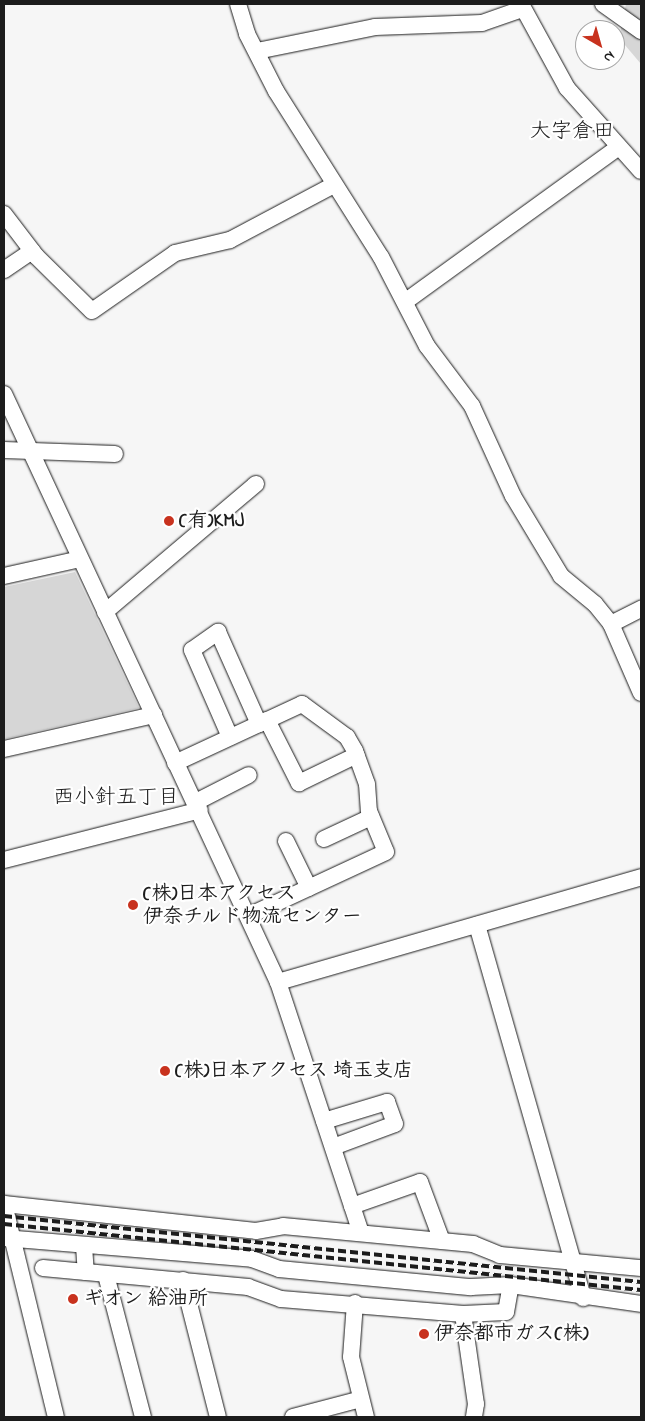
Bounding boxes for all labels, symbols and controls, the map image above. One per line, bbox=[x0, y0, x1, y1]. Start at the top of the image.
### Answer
north arrow bbox=[575, 20, 625, 70]
text: N bbox=[599, 45, 619, 68]
district label: 大字倉田 bbox=[530, 119, 614, 145]
place label: (有)KMJ bbox=[179, 509, 245, 533]
marker: (有)KMJ bbox=[163, 515, 175, 527]
district label: 西小針五丁目 bbox=[53, 785, 179, 811]
place label: (株)日本アクセス 伊奈チルド物流センター bbox=[143, 882, 363, 929]
marker: (株)日本アクセス 伊奈チルド物流センター bbox=[127, 899, 139, 911]
place label: (株)日本アクセス 埼玉支店 bbox=[175, 1059, 414, 1083]
marker: (株)日本アクセス 埼玉支店 bbox=[159, 1065, 171, 1077]
place label: ギオン 給油所 bbox=[83, 1287, 208, 1311]
marker: ギオン 給油所 bbox=[67, 1293, 79, 1305]
place label: 伊奈都市ガス(株) bbox=[434, 1322, 588, 1346]
marker: 伊奈都市ガス(株) bbox=[418, 1328, 430, 1340]

